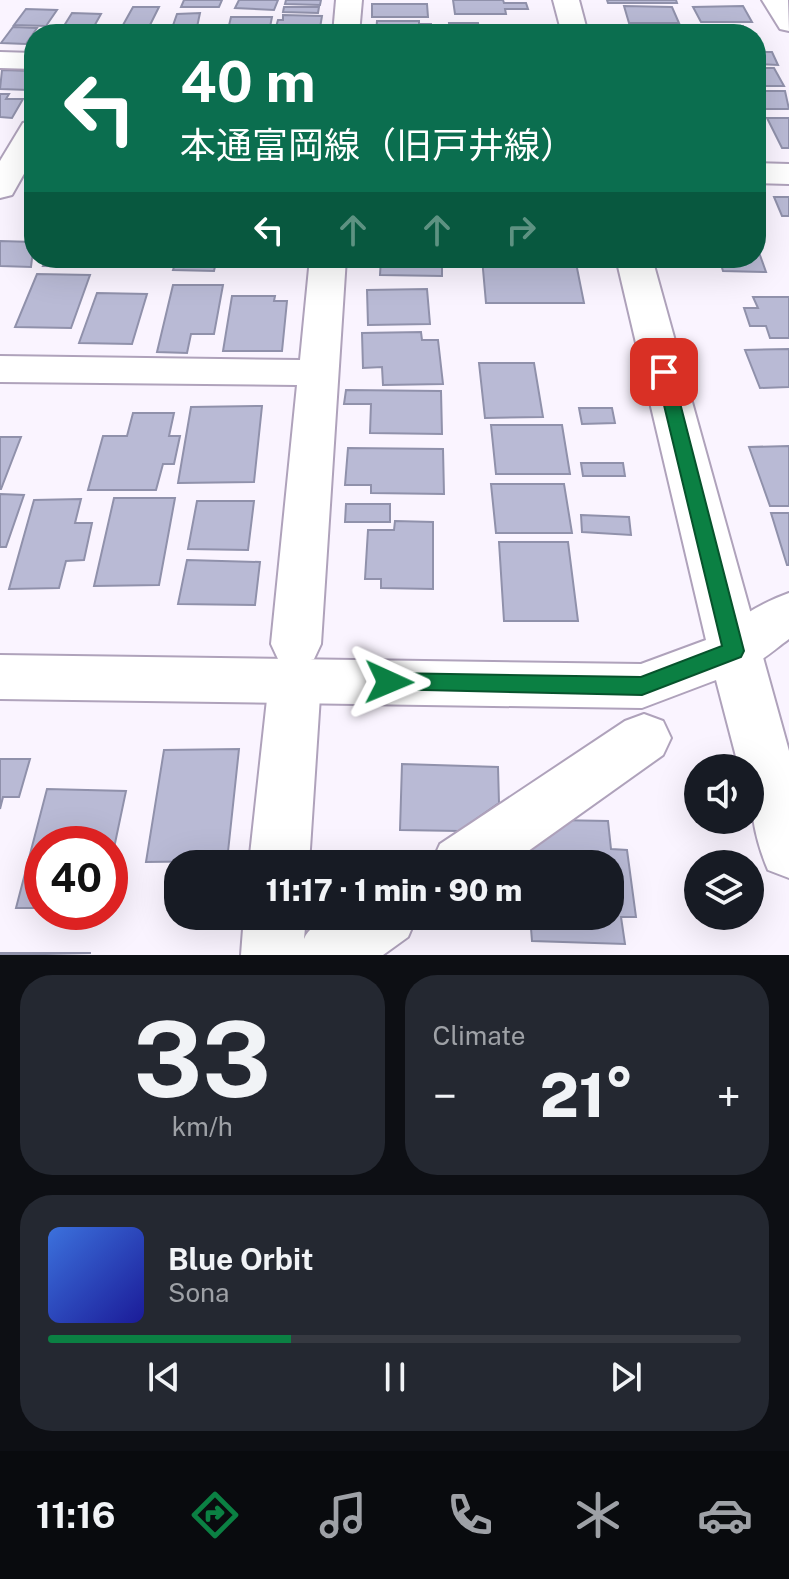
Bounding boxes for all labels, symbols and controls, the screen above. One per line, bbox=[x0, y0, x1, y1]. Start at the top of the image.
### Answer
text: 40 m bbox=[180, 49, 316, 115]
icon: left bbox=[48, 56, 152, 160]
text: 本通富岡線（旧戸井線） bbox=[180, 124, 576, 166]
icon: left bbox=[247, 208, 291, 252]
icon: ahead bbox=[331, 208, 375, 252]
icon: ahead bbox=[415, 208, 459, 252]
icon: right bbox=[499, 208, 543, 252]
pin bbox=[630, 338, 698, 406]
icon: arrive bbox=[642, 350, 686, 394]
position arrow bbox=[347, 640, 431, 724]
map controls bbox=[684, 754, 764, 930]
button: sound bbox=[684, 754, 764, 834]
speed limit sign: 40 bbox=[24, 826, 128, 930]
button: layers bbox=[684, 850, 764, 930]
text: 11:17 · 1 min · 90 m bbox=[266, 872, 522, 908]
text: 33 bbox=[133, 998, 271, 1120]
text: Climate bbox=[433, 1020, 526, 1051]
text: 21° bbox=[540, 1060, 634, 1131]
text: − bbox=[433, 1070, 457, 1122]
text: + bbox=[717, 1070, 741, 1122]
text: km/h bbox=[172, 1111, 233, 1142]
text: Blue Orbit bbox=[168, 1241, 314, 1277]
text: Sona bbox=[168, 1277, 229, 1308]
icon: previous bbox=[142, 1355, 186, 1399]
icon: pause bbox=[373, 1355, 417, 1399]
icon: next bbox=[604, 1355, 648, 1399]
icon: directions bbox=[187, 1487, 243, 1543]
icon: music bbox=[315, 1487, 371, 1543]
icon: phone bbox=[442, 1487, 498, 1543]
icon: climate bbox=[570, 1487, 626, 1543]
icon: car bbox=[697, 1487, 753, 1543]
text: 11:16 bbox=[36, 1494, 115, 1536]

